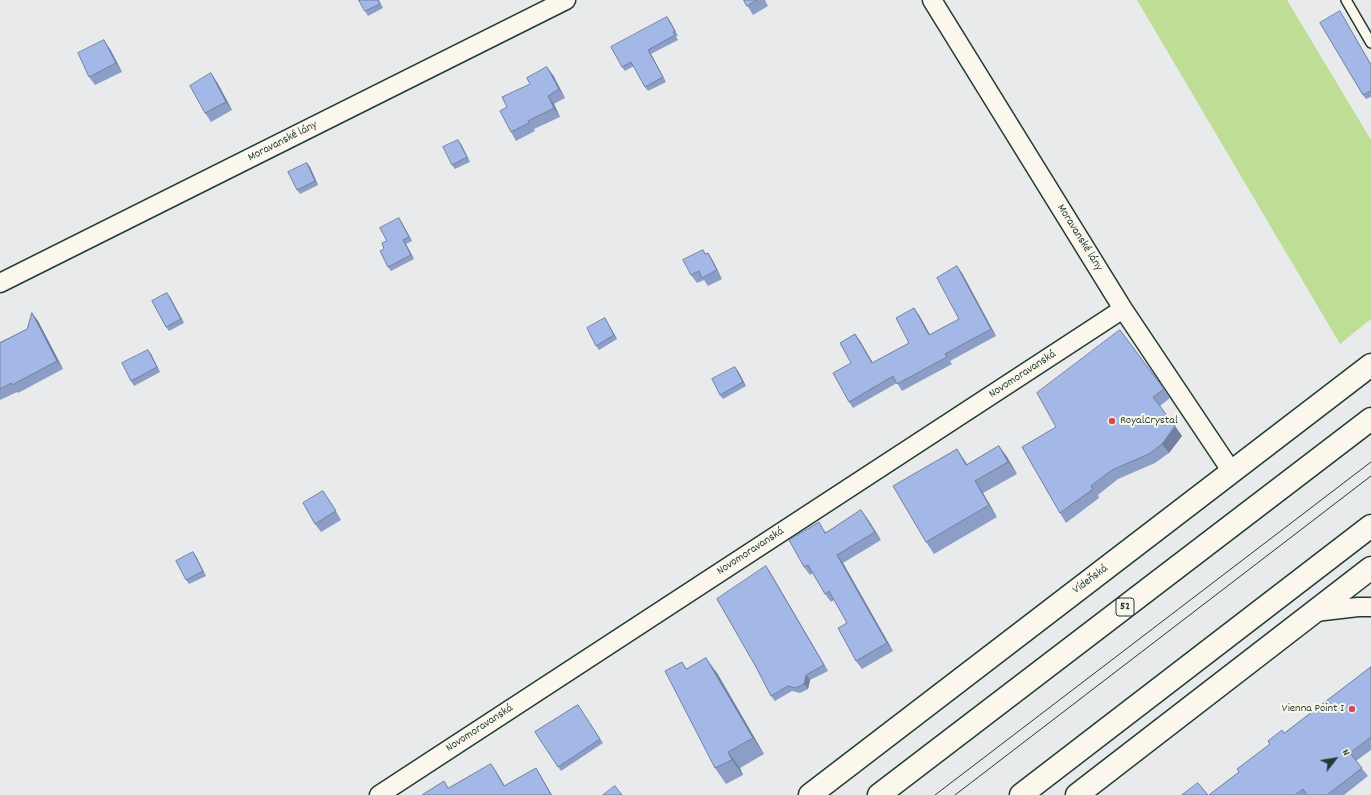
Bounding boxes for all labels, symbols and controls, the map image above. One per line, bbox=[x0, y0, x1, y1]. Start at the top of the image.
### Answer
street label: Moravanské lány bbox=[246, 118, 320, 166]
street label: Moravanské lány bbox=[1053, 202, 1105, 274]
street label: Novomoravanská bbox=[987, 348, 1059, 402]
place label: RoyalCrystal bbox=[1120, 414, 1178, 428]
marker: RoyalCrystal bbox=[1107, 416, 1117, 426]
street label: Novomoravanská bbox=[715, 525, 787, 579]
street label: Vídeňská bbox=[1071, 562, 1111, 598]
road number: 52 bbox=[1116, 598, 1134, 616]
street label: Novomoravanská bbox=[444, 702, 516, 756]
place label: Vienna Point I bbox=[1282, 702, 1344, 716]
marker: Vienna Point I bbox=[1347, 704, 1357, 714]
north arrow bbox=[1315, 739, 1355, 779]
text: N bbox=[1337, 746, 1354, 759]

